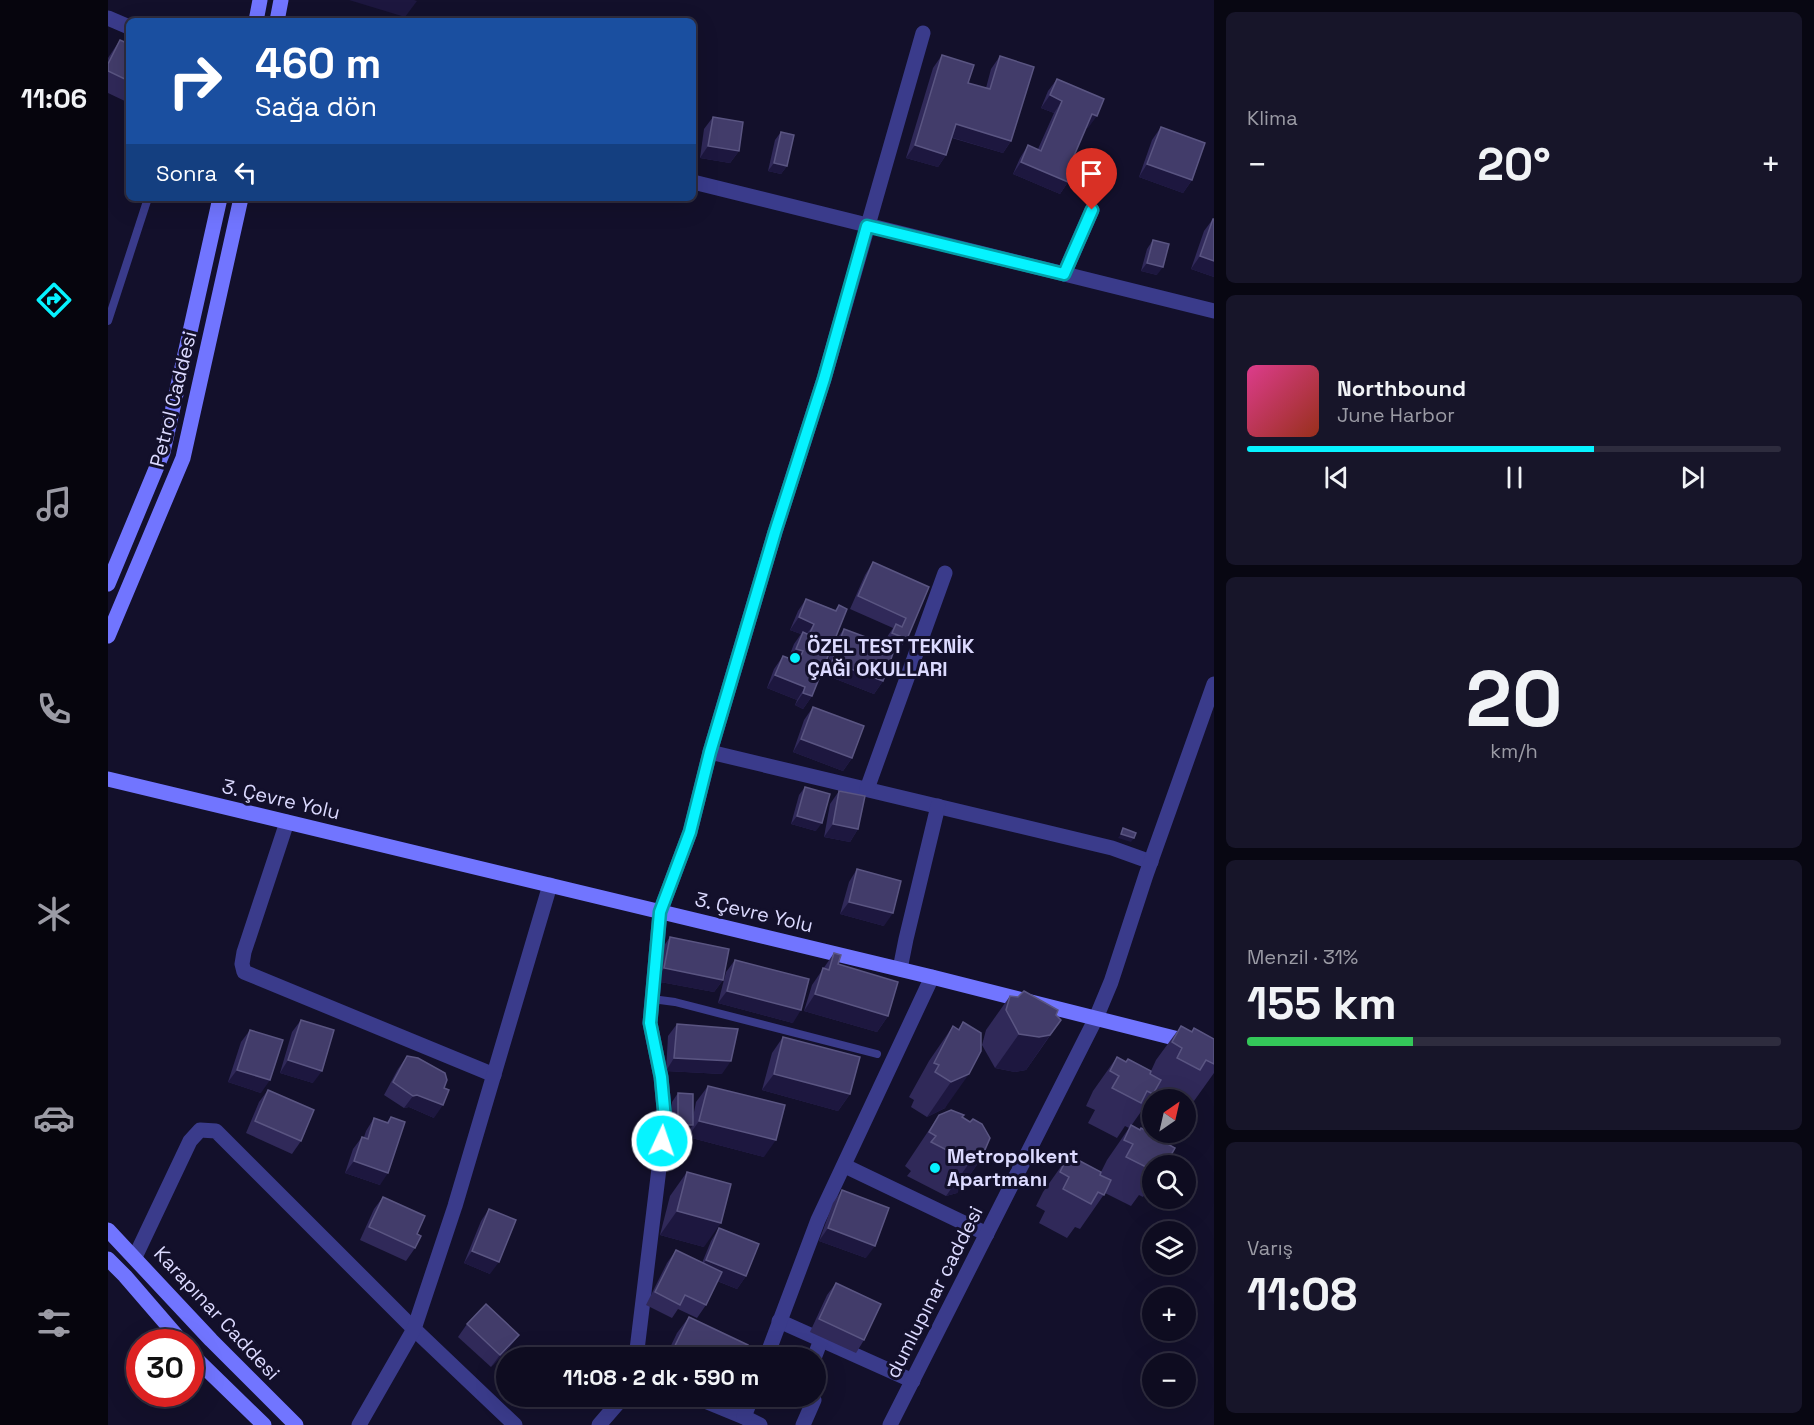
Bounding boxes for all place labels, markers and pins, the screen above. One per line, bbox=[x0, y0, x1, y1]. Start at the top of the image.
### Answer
pin bbox=[1066, 148, 1117, 210]
place label: ÖZEL TEST TEKNİK ÇAĞI OKULLARI bbox=[807, 633, 975, 682]
marker: ÖZEL TEST TEKNİK ÇAĞI OKULLARI bbox=[788, 651, 802, 665]
place label: Metropolkent Apartmanı bbox=[947, 1143, 1078, 1192]
marker: Metropolkent Apartmanı bbox=[928, 1161, 942, 1175]

